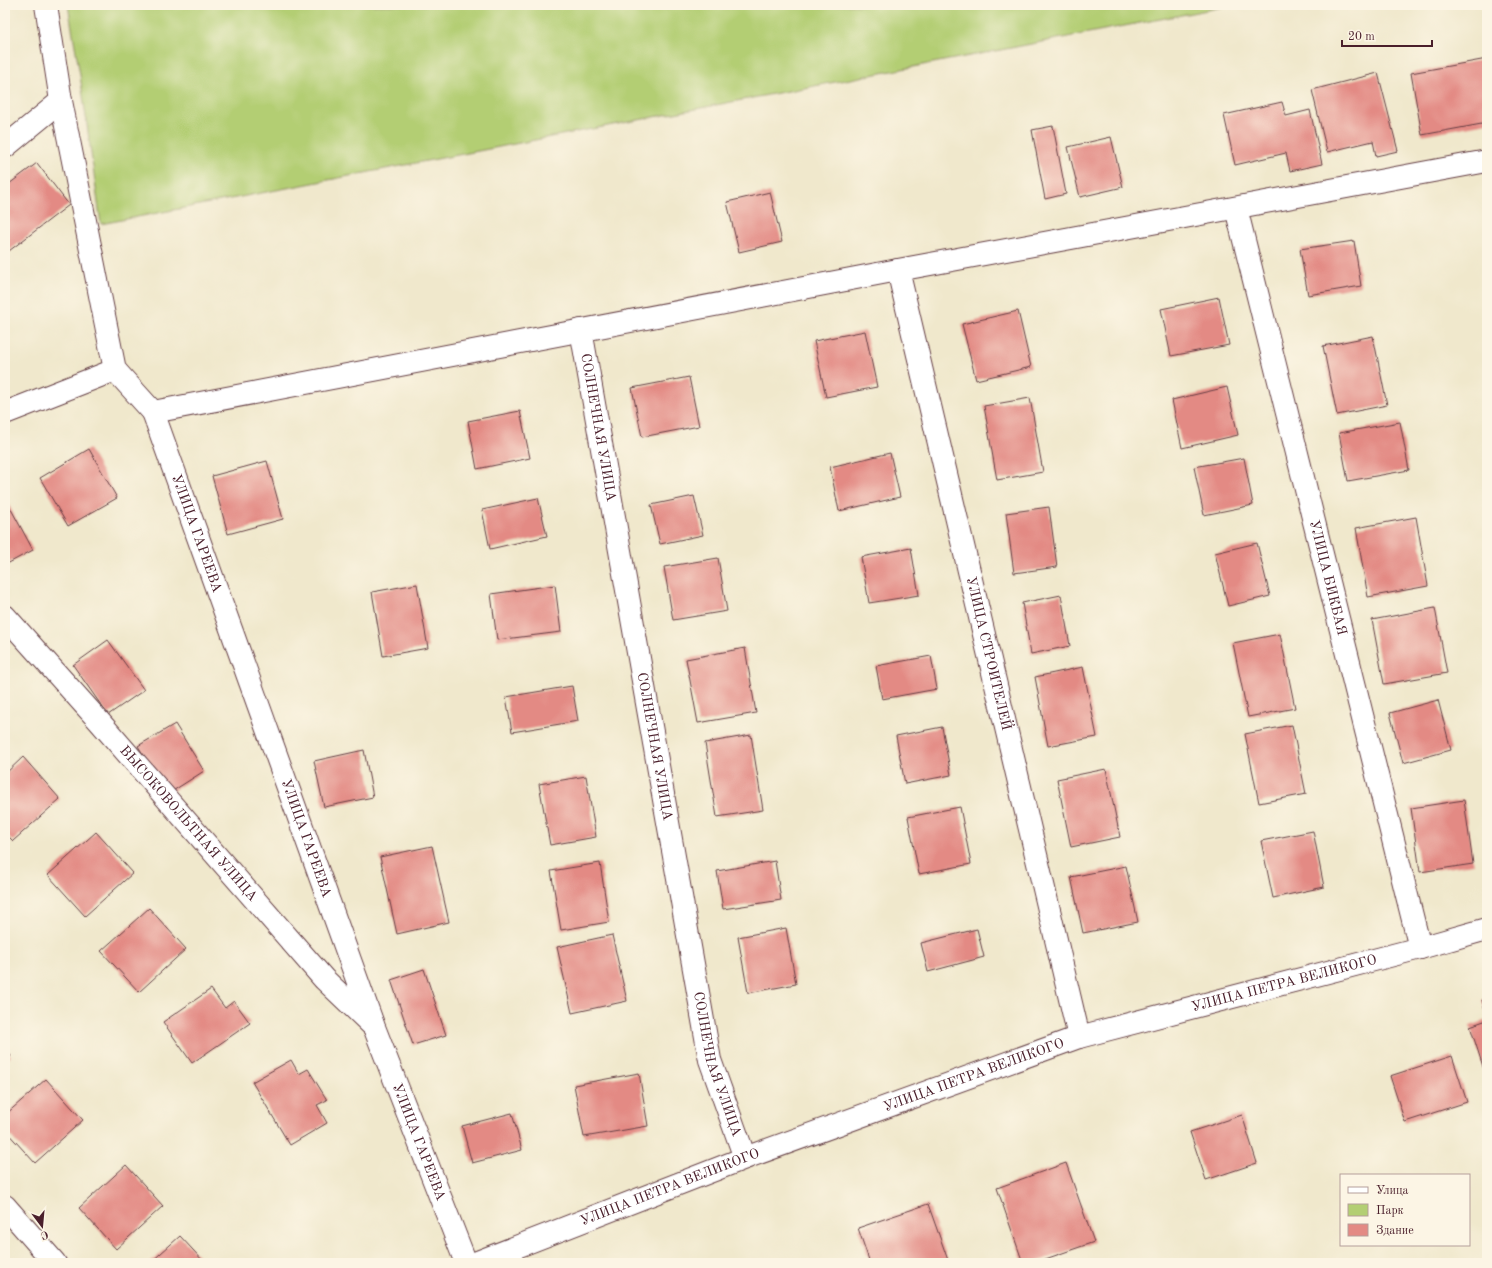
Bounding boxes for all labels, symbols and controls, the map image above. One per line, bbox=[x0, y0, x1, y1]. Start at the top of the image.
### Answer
scale bar bbox=[1342, 22, 1432, 48]
text: 20 m bbox=[1348, 31, 1375, 43]
street label: СОЛНЕЧНАЯ УЛИЦА bbox=[578, 352, 618, 503]
street label: УЛИЦА ГАРЕЕВА bbox=[169, 472, 224, 595]
street label: УЛИЦА БИКБАЯ bbox=[1307, 519, 1349, 637]
street label: УЛИЦА СТРОИТЕЛЕЙ bbox=[964, 575, 1017, 732]
street label: СОЛНЕЧНАЯ УЛИЦА bbox=[635, 671, 675, 822]
street label: ВЫСОКОВОЛЬТНАЯ УЛИЦА bbox=[117, 743, 260, 904]
street label: УЛИЦА ГАРЕЕВА bbox=[279, 777, 334, 900]
street label: УЛИЦА ПЕТРА ВЕЛИКОГО bbox=[1190, 953, 1379, 1014]
street label: СОЛНЕЧНАЯ УЛИЦА bbox=[691, 990, 744, 1139]
street label: УЛИЦА ПЕТРА ВЕЛИКОГО bbox=[882, 1036, 1066, 1114]
street label: УЛИЦА ГАРЕЕВА bbox=[390, 1082, 448, 1203]
street label: УЛИЦА ПЕТРА ВЕЛИКОГО bbox=[578, 1146, 761, 1228]
legend bbox=[1340, 1174, 1470, 1246]
text: Улица bbox=[1376, 1185, 1409, 1197]
text: Парк bbox=[1376, 1205, 1404, 1217]
north arrow bbox=[22, 1206, 62, 1246]
text: Здание bbox=[1376, 1225, 1414, 1237]
text: С bbox=[39, 1228, 49, 1240]

